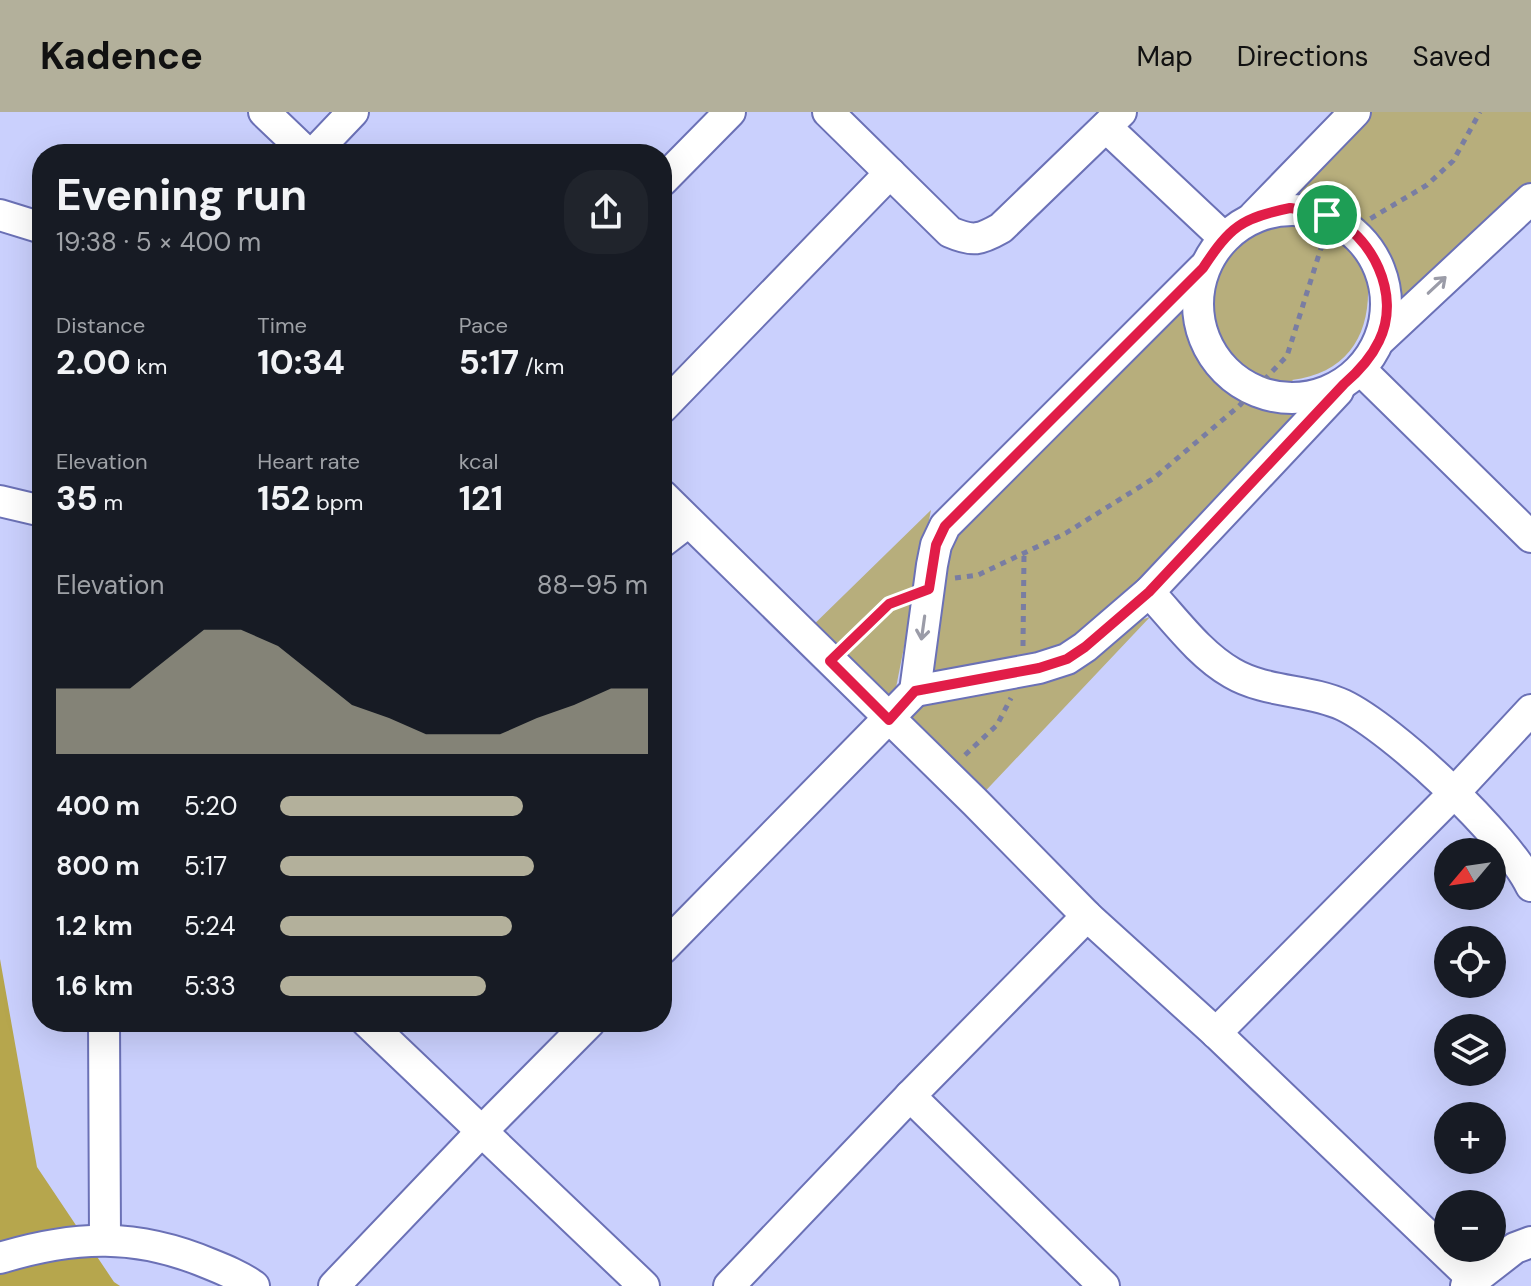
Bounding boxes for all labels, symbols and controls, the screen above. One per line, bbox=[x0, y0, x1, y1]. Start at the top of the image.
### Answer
text: Kadence bbox=[40, 31, 203, 81]
text: Map bbox=[1136, 38, 1193, 75]
text: Directions bbox=[1237, 38, 1369, 75]
text: Saved bbox=[1413, 38, 1491, 75]
text: Evening run bbox=[56, 166, 307, 224]
button: share bbox=[564, 170, 648, 254]
pin bbox=[1293, 181, 1361, 249]
icon: arrive bbox=[1305, 193, 1349, 237]
text: 19:38 · 5 × 400 m bbox=[56, 225, 261, 259]
one-way arrow bbox=[1427, 276, 1447, 294]
text: Distance bbox=[56, 311, 145, 340]
text: Time bbox=[257, 311, 307, 340]
text: Pace bbox=[459, 311, 508, 340]
text: 2.00 bbox=[56, 340, 131, 385]
text: 10:34 bbox=[257, 340, 345, 385]
text: 5:17 bbox=[459, 340, 519, 385]
text: km bbox=[131, 352, 167, 381]
text: /km bbox=[519, 352, 564, 381]
text: Elevation bbox=[56, 447, 148, 476]
text: Heart rate bbox=[257, 447, 360, 476]
text: kcal bbox=[459, 447, 498, 476]
text: 35 bbox=[56, 476, 98, 521]
text: 152 bbox=[257, 476, 310, 521]
text: 121 bbox=[459, 476, 503, 521]
text: m bbox=[98, 488, 123, 517]
text: bpm bbox=[310, 488, 363, 517]
text: Elevation bbox=[56, 568, 164, 602]
text: 88–95 m bbox=[537, 568, 648, 602]
one-way arrow bbox=[916, 615, 931, 641]
text: 400 m bbox=[56, 789, 140, 823]
text: 5:20 bbox=[184, 789, 238, 823]
north arrow bbox=[1434, 838, 1506, 910]
map controls bbox=[1434, 838, 1506, 1262]
text: 800 m bbox=[56, 849, 140, 883]
text: 5:17 bbox=[184, 849, 227, 883]
text: 1.2 km bbox=[56, 909, 133, 943]
text: 5:24 bbox=[184, 909, 235, 943]
button: locate bbox=[1434, 926, 1506, 998]
text: 1.6 km bbox=[56, 969, 133, 1003]
text: 5:33 bbox=[184, 969, 236, 1003]
button: layers bbox=[1434, 1014, 1506, 1086]
button: + bbox=[1434, 1102, 1506, 1174]
button: − bbox=[1434, 1190, 1506, 1262]

